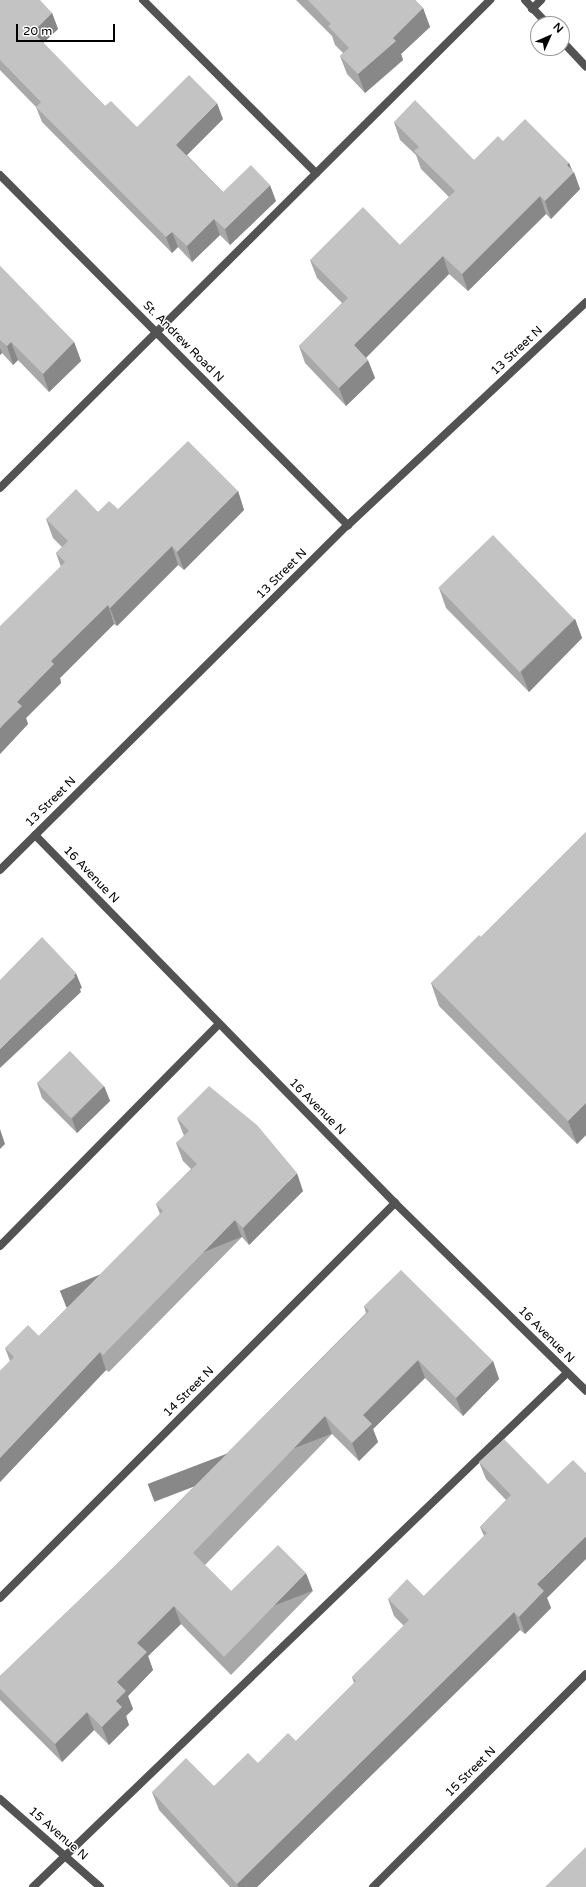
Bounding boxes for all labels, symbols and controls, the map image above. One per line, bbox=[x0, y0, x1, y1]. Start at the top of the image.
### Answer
scale bar bbox=[18, 16, 117, 42]
north arrow bbox=[530, 16, 570, 56]
text: N bbox=[550, 20, 566, 36]
text: 20 m bbox=[23, 24, 52, 38]
street label: St. Andrew Road N bbox=[140, 299, 226, 385]
street label: 13 Street N bbox=[488, 323, 546, 379]
street label: 13 Street N bbox=[254, 546, 310, 602]
street label: 13 Street N bbox=[23, 774, 79, 830]
street label: 16 Avenue N bbox=[60, 843, 122, 907]
street label: 16 Avenue N bbox=[286, 1076, 348, 1138]
street label: 16 Avenue N bbox=[515, 1304, 577, 1366]
street label: 14 Street N bbox=[161, 1364, 217, 1420]
street label: 15 Street N bbox=[443, 1744, 499, 1800]
street label: 15 Avenue N bbox=[25, 1804, 91, 1864]

